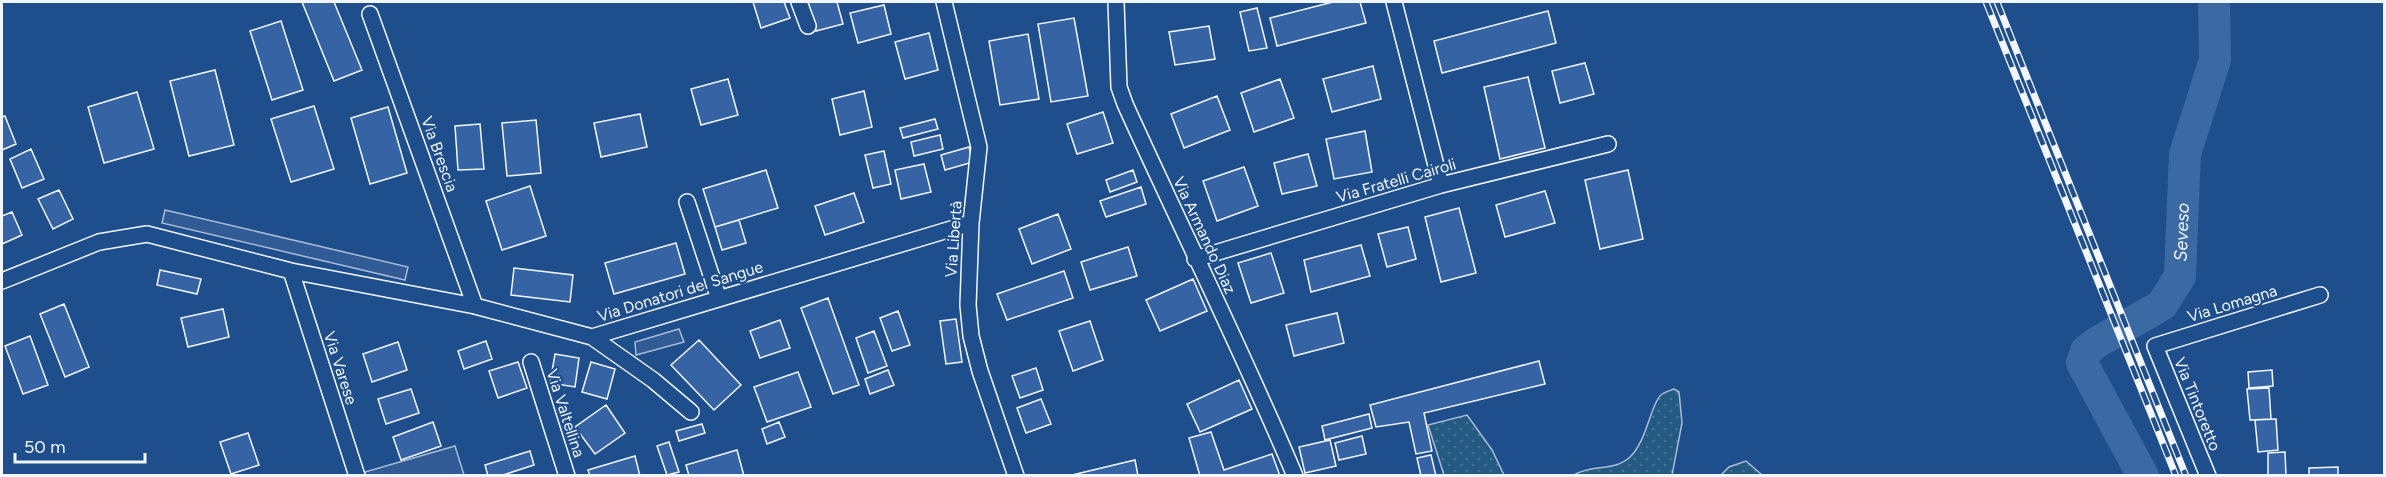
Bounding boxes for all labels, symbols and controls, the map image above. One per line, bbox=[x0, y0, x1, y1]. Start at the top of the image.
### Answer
street label: Via Brescia bbox=[417, 114, 462, 194]
street label: Via Fratelli Cairoli bbox=[1334, 154, 1458, 207]
street label: Via Armando Diaz bbox=[1169, 174, 1240, 297]
street label: Via Libertà bbox=[941, 200, 966, 278]
water label: Seveso bbox=[2170, 202, 2194, 262]
street label: Via Donatori del Sangue bbox=[595, 257, 766, 326]
street label: Via Lomagna bbox=[2185, 281, 2279, 326]
street label: Via Varese bbox=[320, 329, 361, 407]
street label: Via Tintoretto bbox=[2170, 355, 2225, 454]
street label: Via Valtellina bbox=[542, 367, 589, 460]
scale bar bbox=[15, 426, 146, 464]
text: 50 m bbox=[24, 436, 66, 458]

